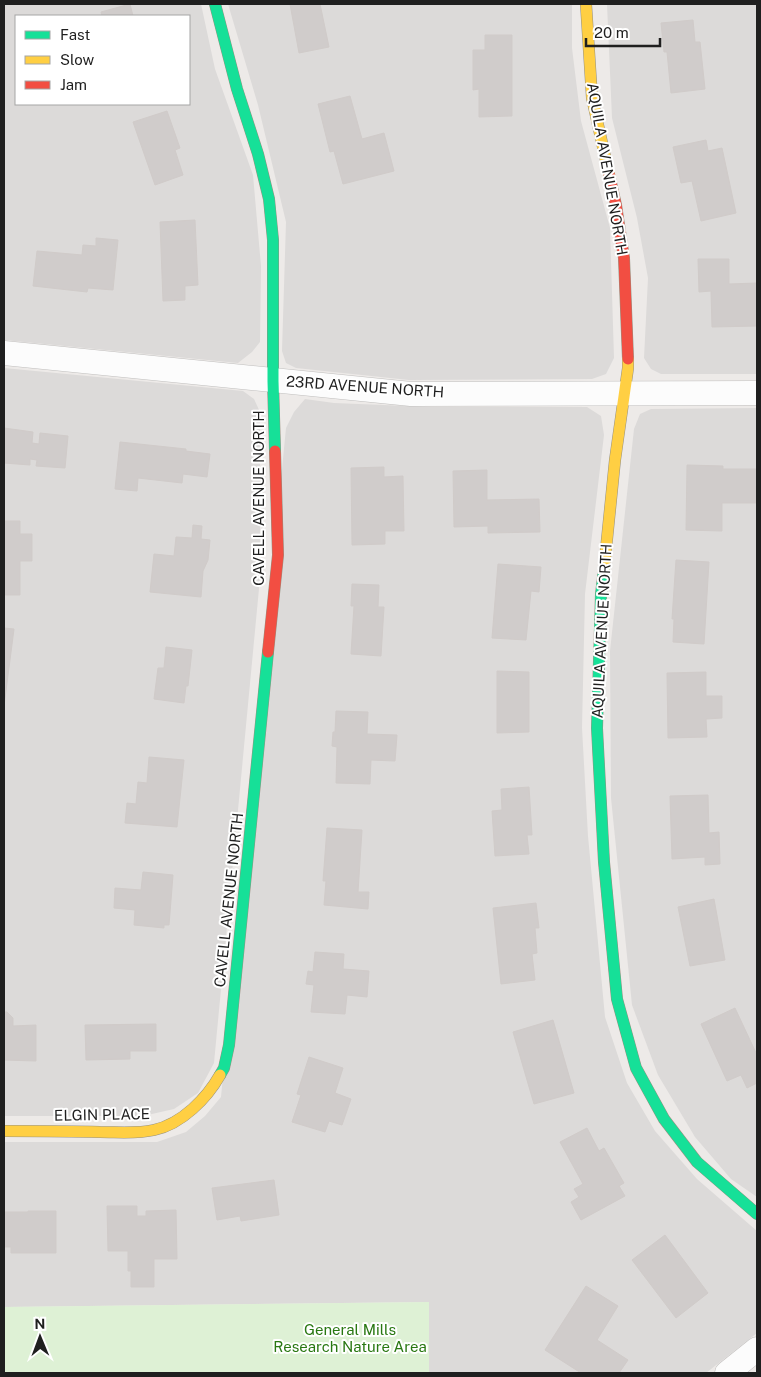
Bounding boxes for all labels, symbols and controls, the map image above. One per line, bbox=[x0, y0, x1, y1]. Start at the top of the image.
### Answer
legend bbox=[15, 15, 190, 105]
scale bar bbox=[586, 15, 660, 47]
text: 20 m bbox=[594, 24, 629, 41]
text: Fast bbox=[60, 26, 90, 43]
text: Slow bbox=[60, 51, 95, 68]
text: Jam bbox=[60, 76, 87, 93]
street label: AQUILA AVENUE NORTH bbox=[584, 81, 631, 257]
street label: 23RD AVENUE NORTH bbox=[285, 372, 445, 401]
street label: CAVELL AVENUE NORTH bbox=[250, 410, 267, 586]
street label: AQUILA AVENUE NORTH bbox=[588, 543, 615, 719]
street label: CAVELL AVENUE NORTH bbox=[211, 812, 246, 988]
street label: ELGIN PLACE bbox=[54, 1105, 150, 1124]
north arrow bbox=[15, 1312, 65, 1362]
text: N bbox=[34, 1316, 45, 1332]
park label: General Mills Research Nature Area bbox=[273, 1321, 427, 1355]

